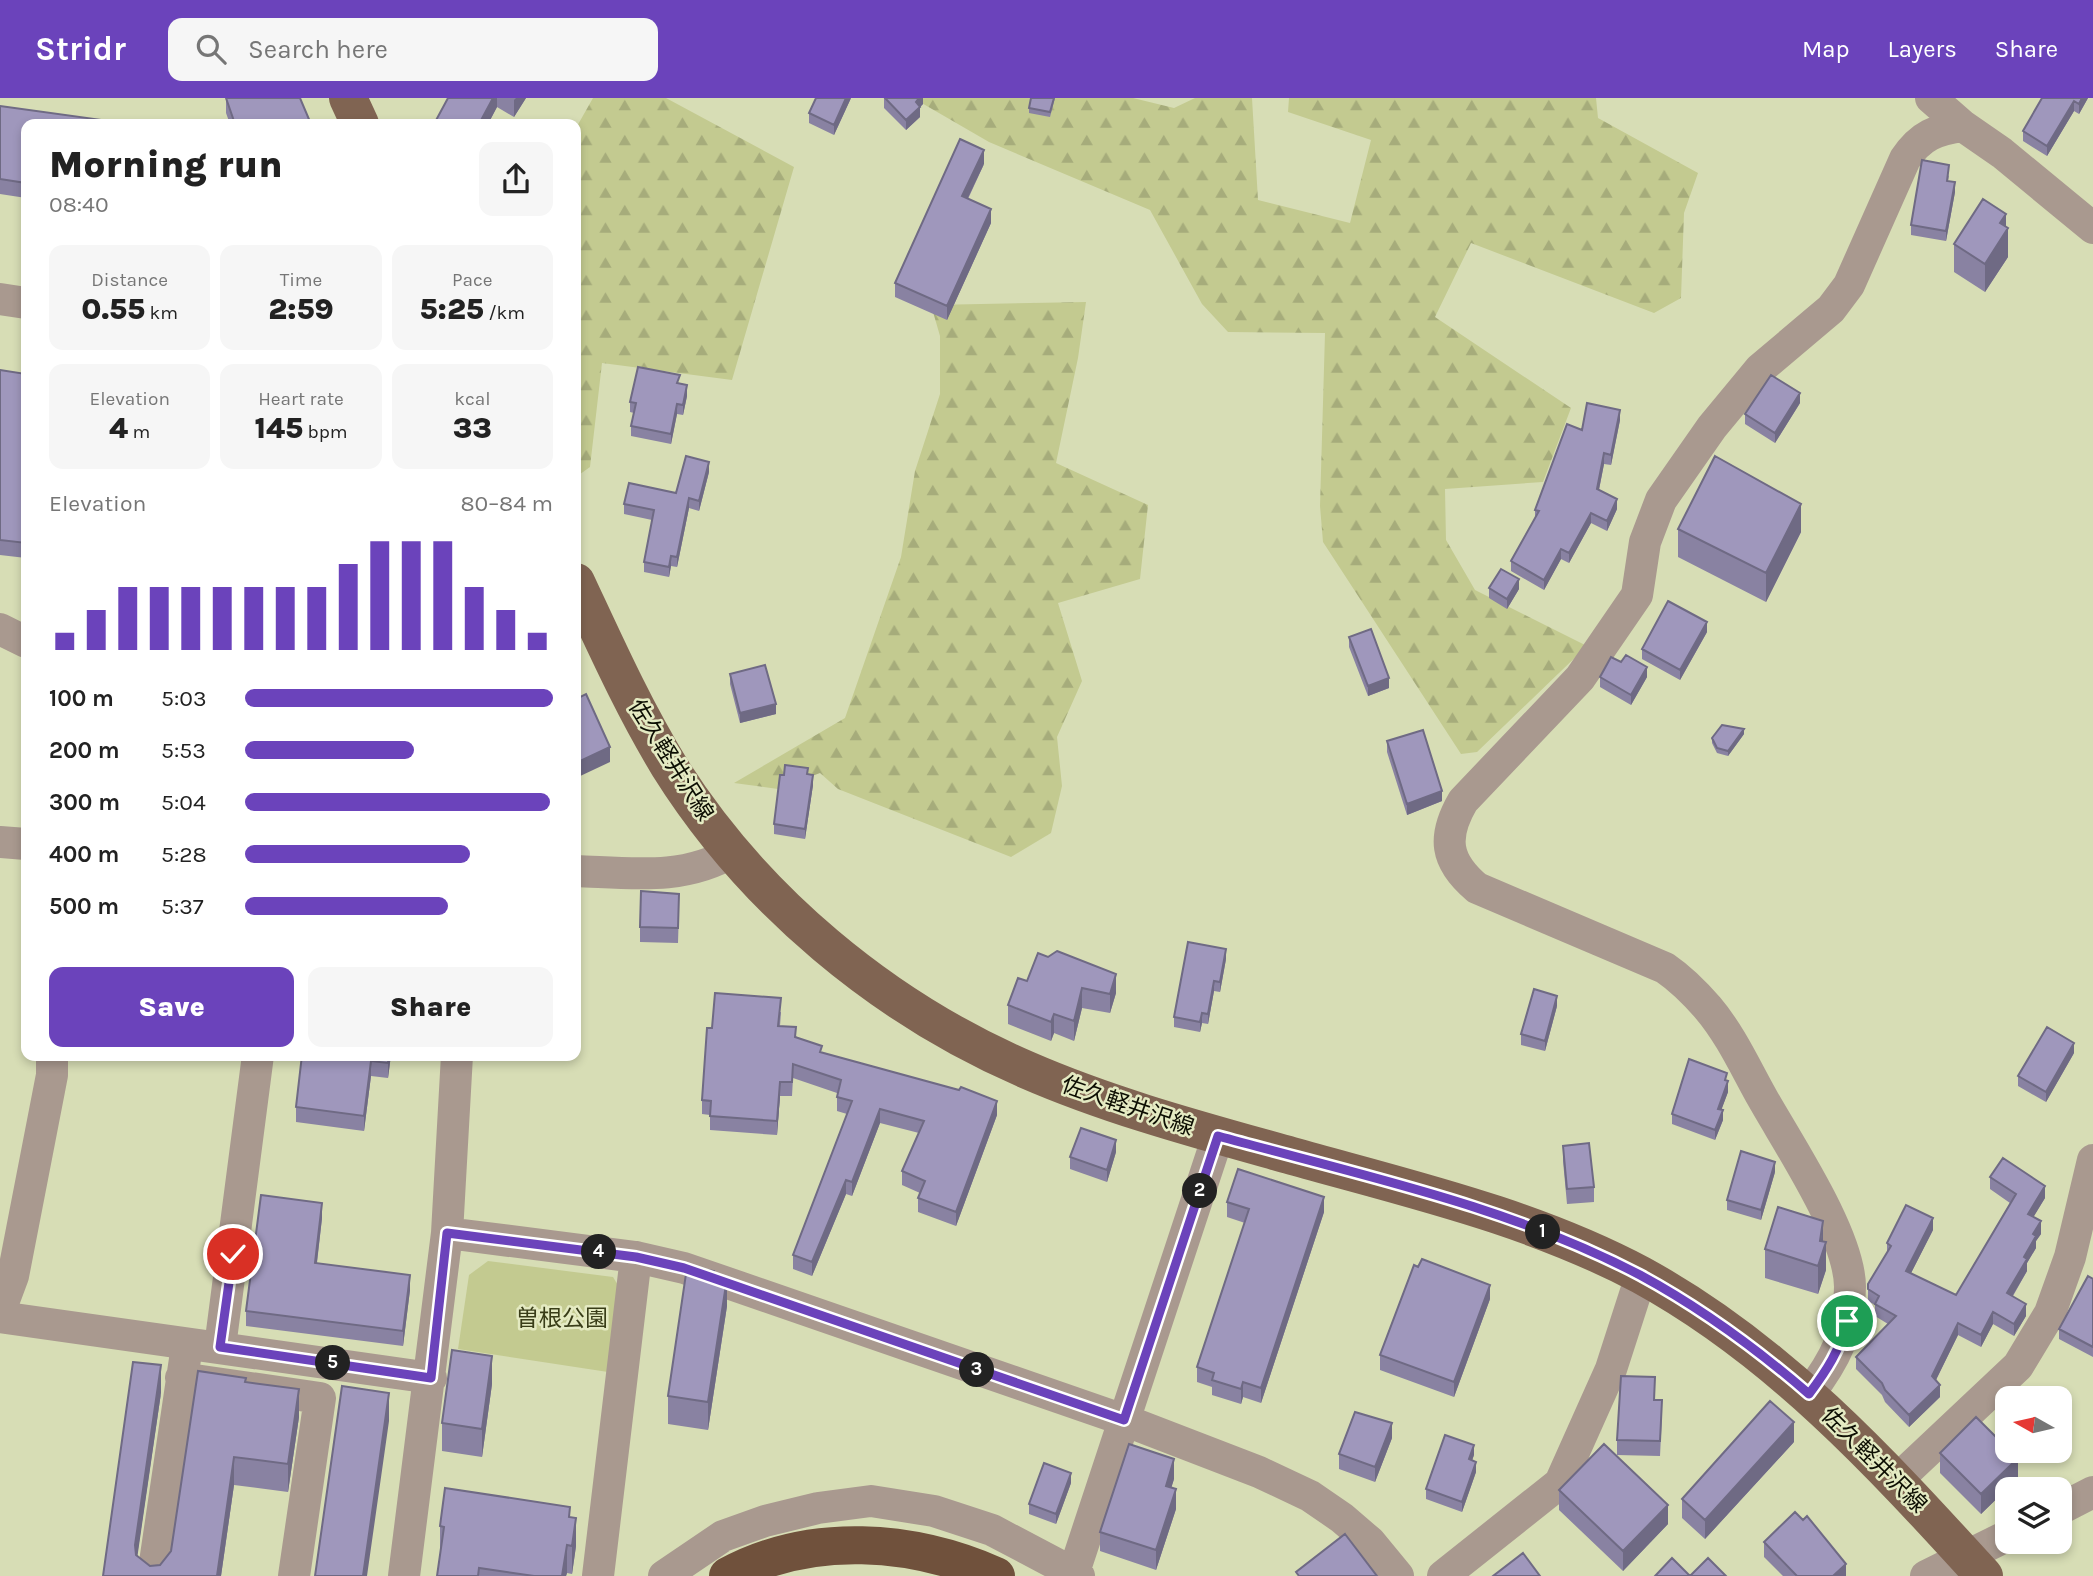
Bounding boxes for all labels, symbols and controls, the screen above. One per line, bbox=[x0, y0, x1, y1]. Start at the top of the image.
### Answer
search box bbox=[168, 18, 658, 81]
text: Stridr bbox=[35, 30, 126, 68]
icon: search bbox=[192, 30, 230, 68]
text: Search here bbox=[248, 34, 388, 65]
text: Map bbox=[1802, 35, 1850, 63]
text: Layers bbox=[1888, 35, 1957, 63]
text: Share bbox=[1995, 35, 2058, 63]
text: Morning run bbox=[49, 142, 283, 187]
button: share bbox=[479, 142, 553, 216]
text: 08:40 bbox=[49, 191, 109, 218]
text: Distance bbox=[91, 269, 168, 291]
text: Time bbox=[280, 269, 322, 291]
text: Pace bbox=[452, 269, 493, 291]
text: 0.55 bbox=[81, 291, 145, 327]
text: 2:59 bbox=[268, 291, 334, 327]
text: 5:25 bbox=[420, 291, 484, 327]
text: km bbox=[145, 302, 178, 324]
text: /km bbox=[484, 302, 525, 324]
text: Elevation bbox=[89, 388, 170, 410]
text: Heart rate bbox=[258, 388, 344, 410]
text: kcal bbox=[454, 388, 490, 410]
text: 4 bbox=[109, 410, 128, 446]
text: 145 bbox=[254, 410, 303, 446]
text: 33 bbox=[453, 410, 492, 446]
text: m bbox=[128, 421, 150, 443]
text: bpm bbox=[303, 421, 348, 443]
text: Elevation bbox=[49, 490, 146, 517]
text: 80–84 m bbox=[460, 490, 553, 517]
text: 100 m bbox=[49, 685, 114, 712]
text: 5:03 bbox=[161, 685, 207, 712]
street label: 佐久軽井沢線 bbox=[623, 694, 719, 826]
text: 200 m bbox=[49, 737, 120, 764]
text: 5:53 bbox=[161, 737, 206, 764]
text: 300 m bbox=[49, 789, 120, 816]
text: 5:04 bbox=[161, 789, 206, 816]
text: 400 m bbox=[49, 841, 119, 868]
text: 5:28 bbox=[161, 841, 207, 868]
text: 500 m bbox=[49, 893, 119, 920]
text: 5:37 bbox=[161, 893, 204, 920]
button: Save bbox=[49, 967, 294, 1047]
button: Share bbox=[308, 967, 553, 1047]
street label: 佐久軽井沢線 bbox=[1058, 1071, 1198, 1141]
pin: 2 bbox=[1182, 1174, 1218, 1208]
text: 2 bbox=[1194, 1179, 1205, 1201]
pin: 1 bbox=[1526, 1214, 1560, 1250]
text: 1 bbox=[1539, 1220, 1546, 1242]
pin bbox=[203, 1224, 263, 1284]
pin: 4 bbox=[582, 1234, 616, 1270]
icon: check bbox=[214, 1235, 252, 1273]
text: 4 bbox=[593, 1240, 604, 1262]
pin bbox=[1817, 1291, 1877, 1351]
icon: arrive bbox=[1828, 1302, 1866, 1340]
park label: 曽根公園 bbox=[516, 1305, 608, 1332]
pin: 5 bbox=[316, 1346, 350, 1380]
text: 5 bbox=[327, 1351, 338, 1373]
pin: 3 bbox=[960, 1352, 995, 1388]
text: 3 bbox=[971, 1358, 982, 1380]
north arrow bbox=[1995, 1386, 2072, 1463]
map controls bbox=[1995, 1386, 2072, 1554]
street label: 佐久軽井沢線 bbox=[1816, 1402, 1932, 1518]
button: layers bbox=[1995, 1477, 2072, 1554]

